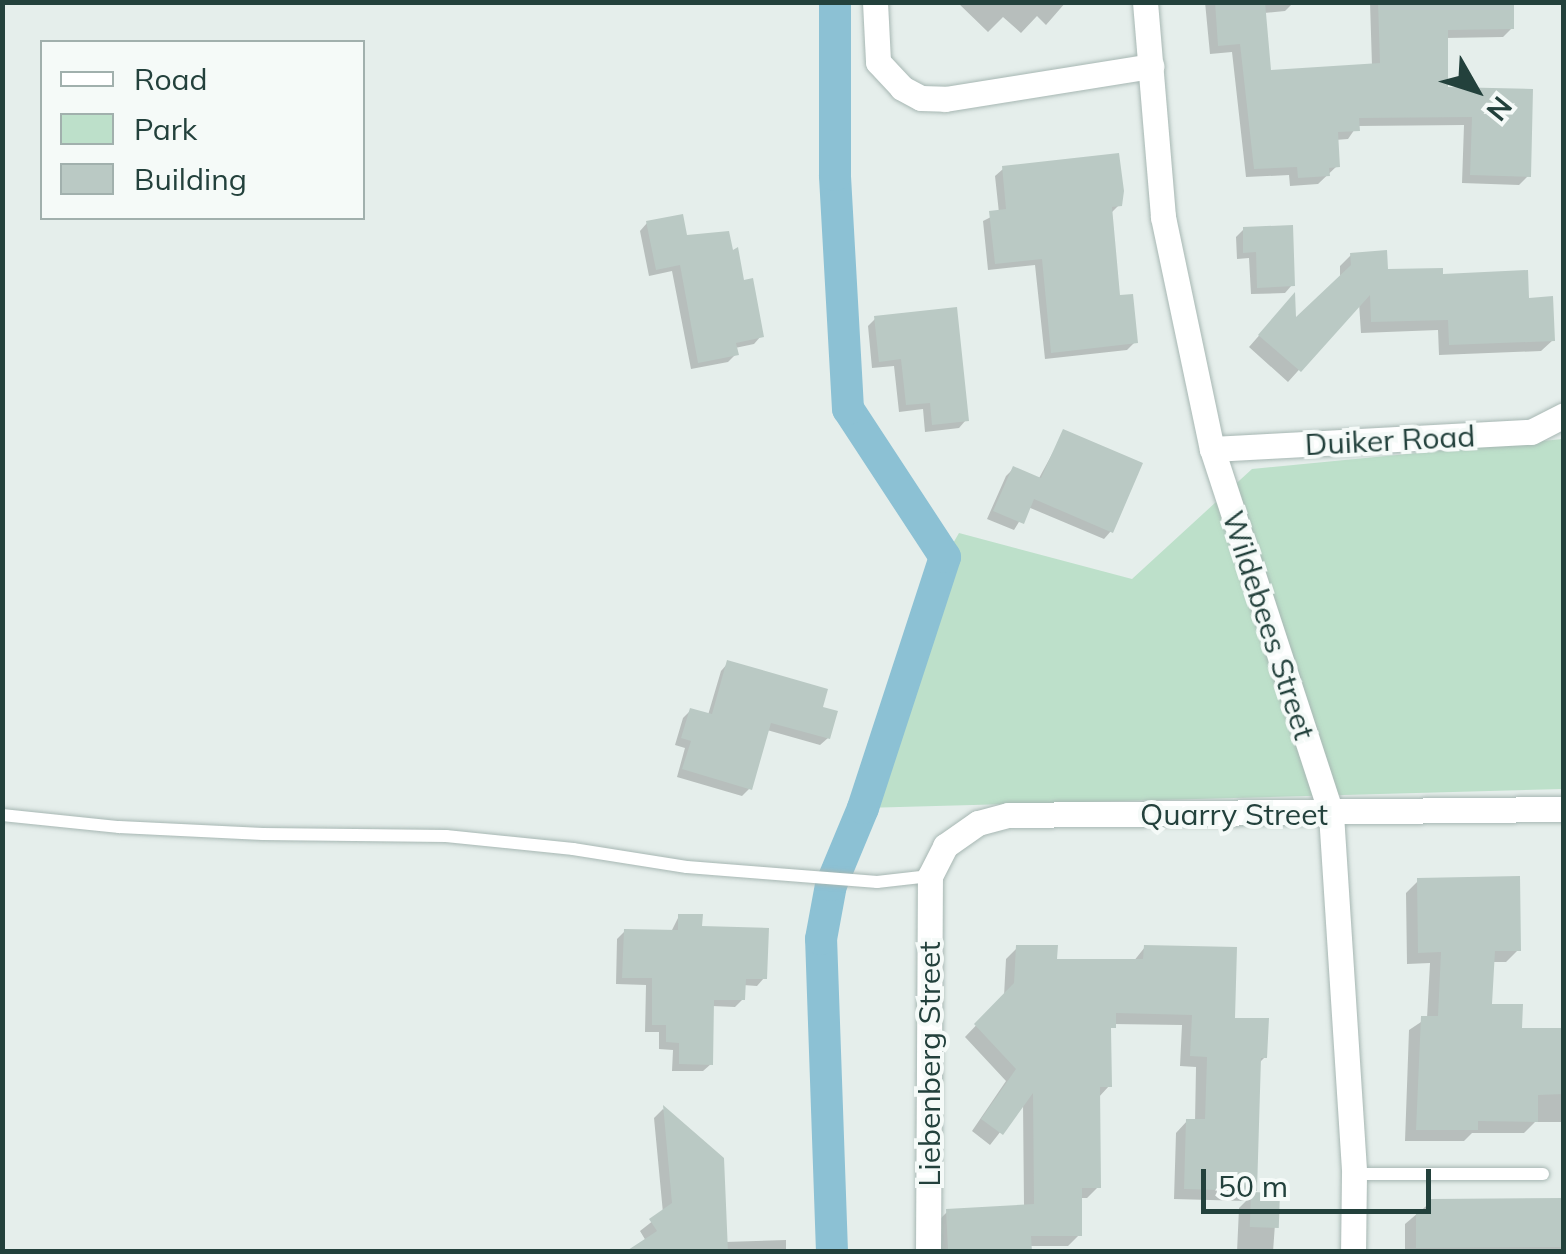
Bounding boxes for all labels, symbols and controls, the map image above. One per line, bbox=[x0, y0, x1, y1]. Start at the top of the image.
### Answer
legend bbox=[40, 40, 365, 220]
north arrow bbox=[1426, 40, 1526, 140]
text: Road bbox=[134, 60, 208, 98]
text: N bbox=[1479, 90, 1520, 128]
text: Park bbox=[134, 110, 197, 148]
text: Building bbox=[134, 160, 247, 198]
street label: Duiker Road bbox=[1304, 418, 1476, 462]
street label: Wildebees Street bbox=[1215, 506, 1323, 744]
street label: Quarry Street bbox=[1140, 796, 1328, 832]
street label: Liebenberg Street bbox=[911, 941, 947, 1187]
scale bar bbox=[1206, 1149, 1436, 1211]
text: 50 m bbox=[1218, 1167, 1288, 1205]

